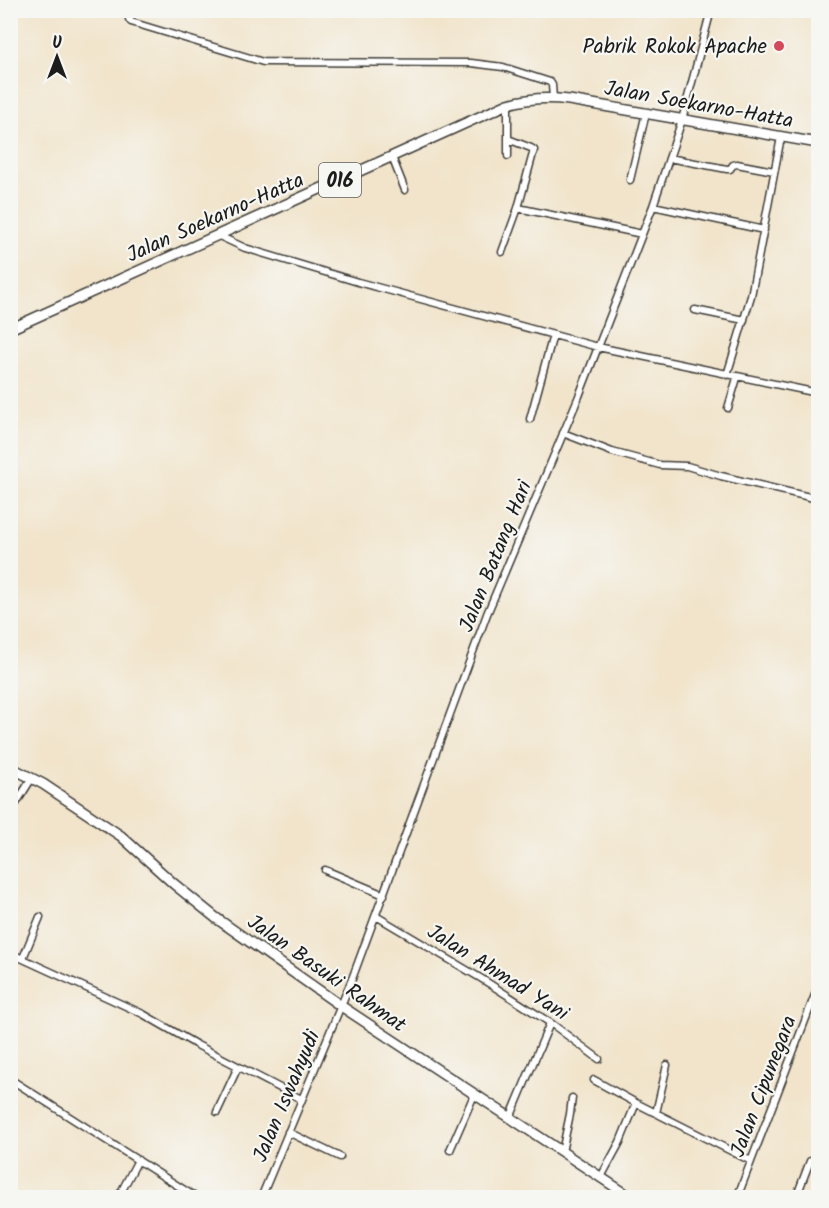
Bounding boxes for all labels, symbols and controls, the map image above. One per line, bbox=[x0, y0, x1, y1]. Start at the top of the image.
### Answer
north arrow bbox=[27, 27, 87, 87]
text: U bbox=[52, 31, 62, 56]
place label: Pabrik Rokok Apache bbox=[582, 31, 768, 64]
marker: Pabrik Rokok Apache bbox=[772, 39, 786, 53]
street label: Jalan Soekarno-Hatta bbox=[602, 73, 796, 138]
road number: 016 bbox=[319, 163, 361, 197]
street label: Jalan Soekarno-Hatta bbox=[121, 164, 310, 272]
street label: Jalan Batang Hari bbox=[451, 475, 542, 637]
street label: Jalan Basuki Rahmat bbox=[240, 907, 413, 1042]
street label: Jalan Ahmad Yani bbox=[420, 916, 575, 1031]
street label: Jalan Cipunegara bbox=[722, 1011, 807, 1162]
street label: Jalan Iswahyudi bbox=[245, 1025, 330, 1168]

